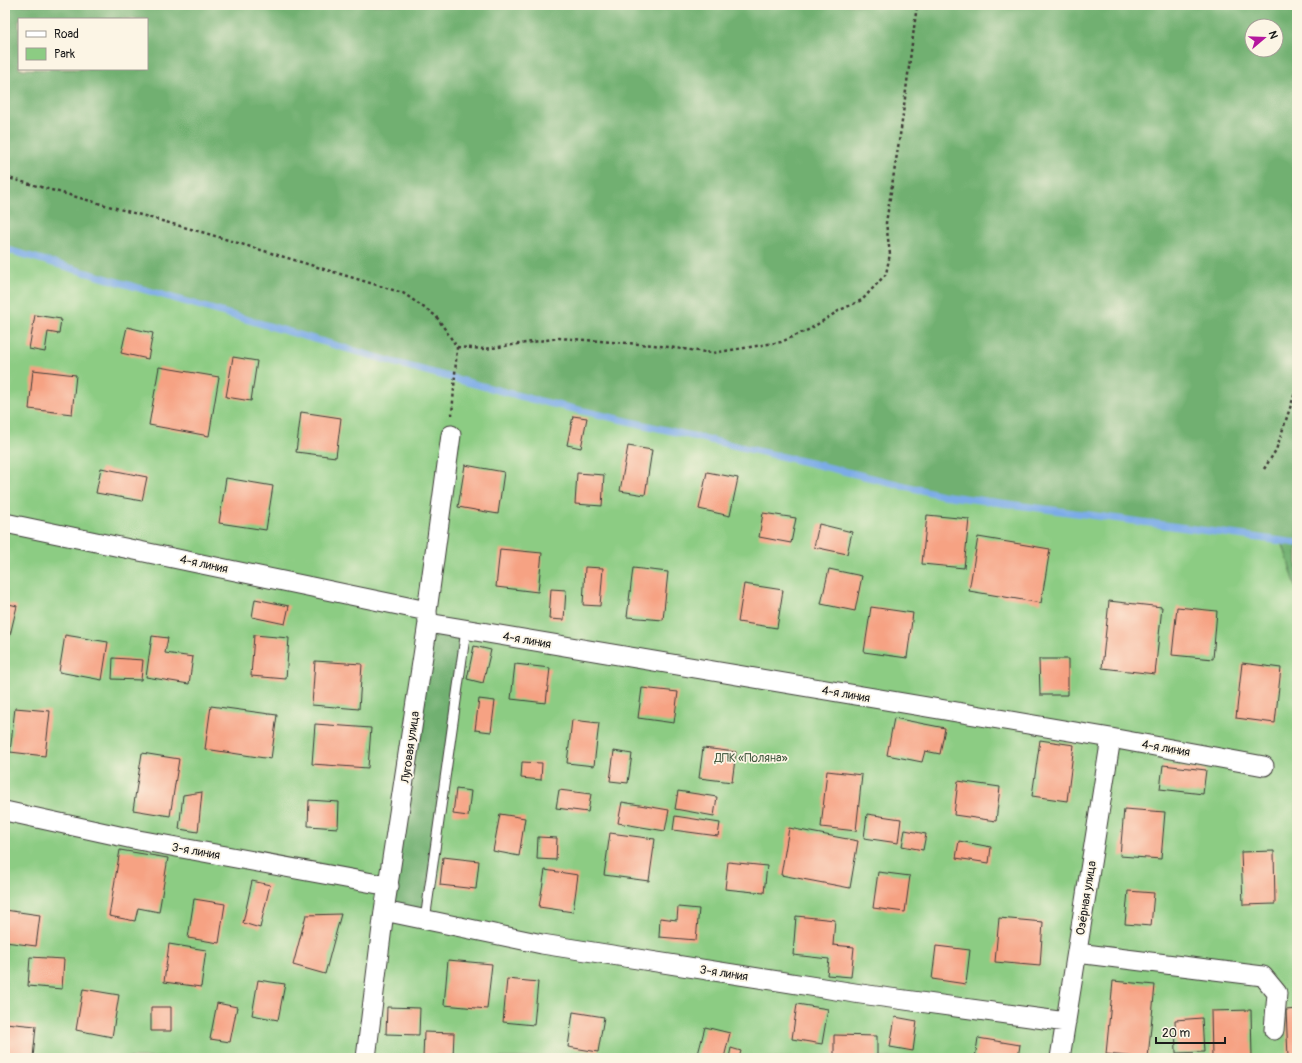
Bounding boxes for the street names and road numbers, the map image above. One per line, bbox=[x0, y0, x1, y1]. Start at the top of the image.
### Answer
street label: 4-я линия bbox=[178, 552, 230, 577]
street label: 4-я линия bbox=[502, 629, 553, 652]
street label: 4-я линия bbox=[821, 683, 872, 706]
street label: Луговая улица bbox=[398, 710, 423, 785]
street label: 4-я линия bbox=[1141, 737, 1192, 760]
street label: 3-я линия bbox=[171, 840, 222, 863]
street label: Озёрная улица bbox=[1073, 859, 1100, 936]
street label: 3-я линия bbox=[699, 962, 749, 985]

